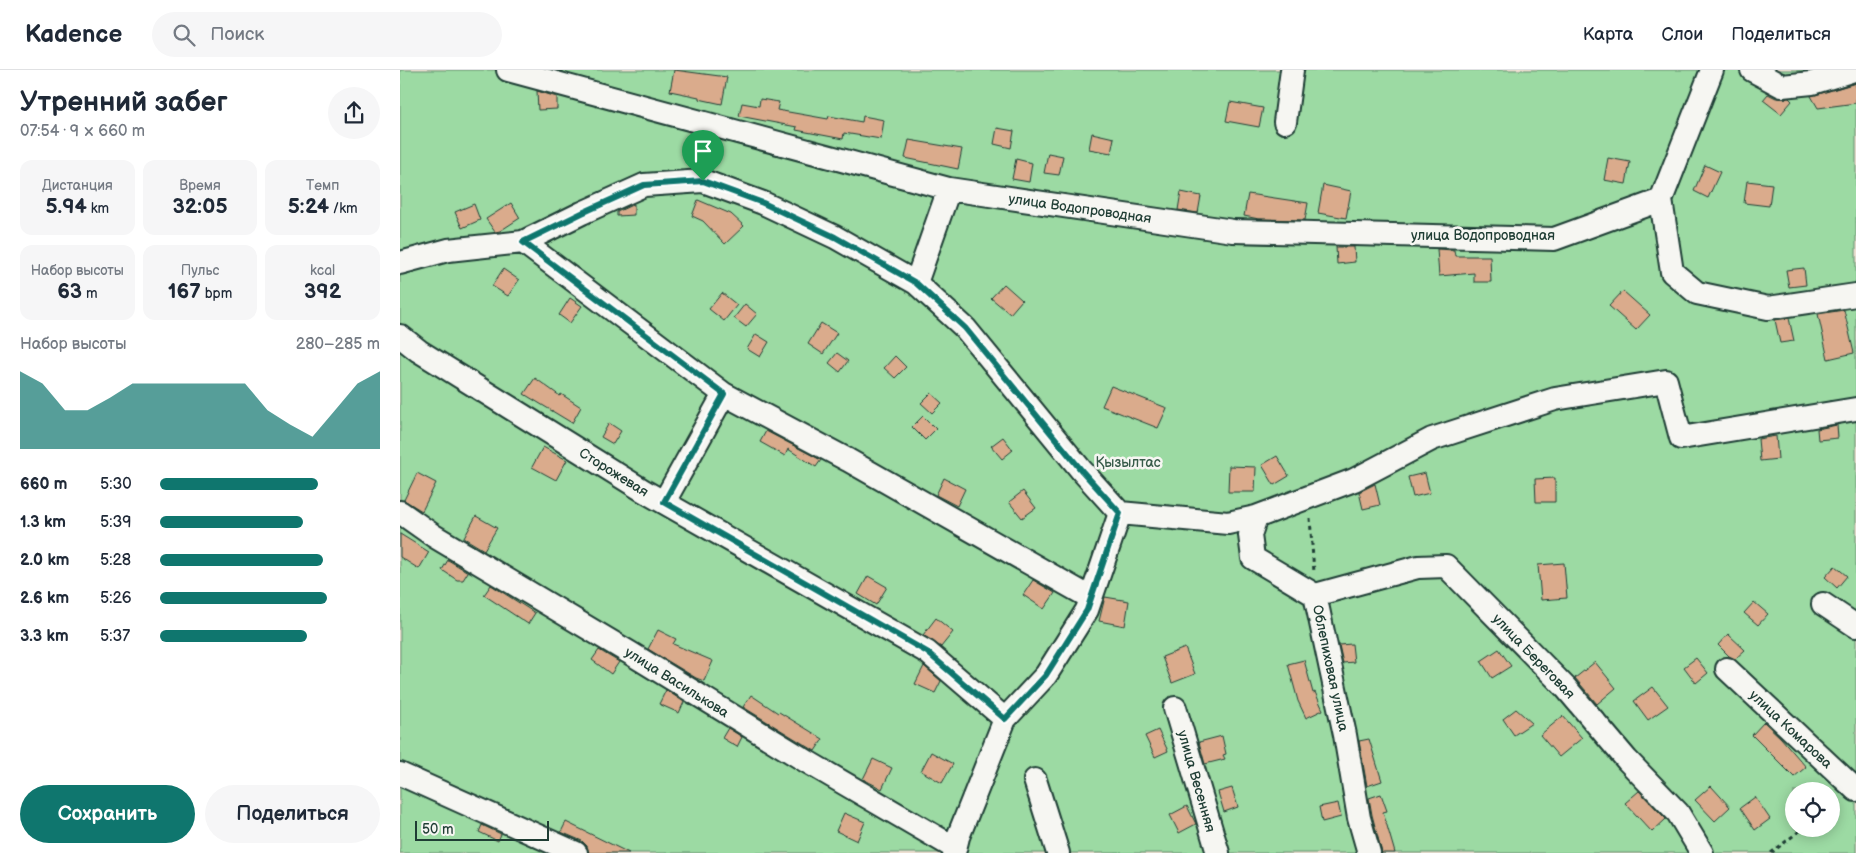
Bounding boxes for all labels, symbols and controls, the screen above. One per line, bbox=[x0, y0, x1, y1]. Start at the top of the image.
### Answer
search box bbox=[152, 12, 502, 57]
text: Kadence bbox=[25, 20, 122, 49]
icon: search bbox=[170, 21, 198, 49]
text: Поиск bbox=[210, 23, 264, 46]
text: Карта bbox=[1583, 24, 1633, 45]
text: Слои bbox=[1661, 24, 1703, 45]
text: Поделиться bbox=[1731, 24, 1831, 45]
text: Утренний забег bbox=[20, 86, 228, 119]
button: share bbox=[328, 87, 380, 139]
text: 07:54 · 9 × 660 m bbox=[20, 122, 145, 141]
pin bbox=[682, 130, 724, 181]
icon: arrive bbox=[689, 137, 717, 165]
text: Дистанция bbox=[42, 177, 113, 194]
text: Время bbox=[179, 177, 221, 194]
text: Темп bbox=[306, 177, 339, 194]
street label: улица Водопроводная bbox=[1007, 190, 1153, 227]
text: 5.94 bbox=[46, 194, 87, 219]
text: 32:05 bbox=[172, 194, 228, 219]
text: 5:24 bbox=[288, 194, 329, 219]
text: km bbox=[87, 200, 109, 217]
text: /km bbox=[329, 200, 358, 217]
street label: улица Водопроводная bbox=[1411, 227, 1555, 244]
text: Набор высоты bbox=[31, 262, 124, 279]
text: Пульс bbox=[181, 262, 219, 279]
text: kcal bbox=[310, 262, 335, 279]
text: 63 bbox=[57, 279, 82, 304]
text: 167 bbox=[168, 279, 201, 304]
text: 392 bbox=[304, 279, 341, 304]
text: m bbox=[82, 285, 98, 302]
text: bpm bbox=[201, 285, 232, 302]
text: Набор высоты bbox=[20, 335, 127, 354]
text: 280–285 m bbox=[296, 335, 380, 354]
street label: Сторожевая bbox=[576, 444, 652, 501]
park label: Қызылтас bbox=[1095, 454, 1161, 471]
text: 660 m bbox=[20, 475, 67, 494]
text: 5:30 bbox=[100, 475, 132, 494]
text: 1.3 km bbox=[20, 513, 66, 532]
text: 5:39 bbox=[100, 513, 132, 532]
text: 2.0 km bbox=[20, 551, 69, 570]
text: 5:28 bbox=[100, 551, 131, 570]
text: 2.6 km bbox=[20, 589, 69, 608]
text: 5:26 bbox=[100, 589, 132, 608]
street label: Облепиховая улица bbox=[1309, 603, 1352, 734]
street label: улица Береговая bbox=[1489, 610, 1579, 703]
text: 3.3 km bbox=[20, 627, 69, 646]
text: 5:37 bbox=[100, 627, 130, 646]
street label: улица Василькова bbox=[622, 644, 732, 722]
street label: улица Комарова bbox=[1746, 687, 1836, 773]
street label: улица Весенняя bbox=[1174, 728, 1219, 834]
map controls bbox=[1785, 782, 1840, 837]
button: locate bbox=[1785, 782, 1840, 837]
button: Сохранить bbox=[20, 785, 195, 843]
button: Поделиться bbox=[205, 785, 380, 843]
scale bar bbox=[415, 818, 549, 841]
text: 50 m bbox=[422, 821, 454, 838]

